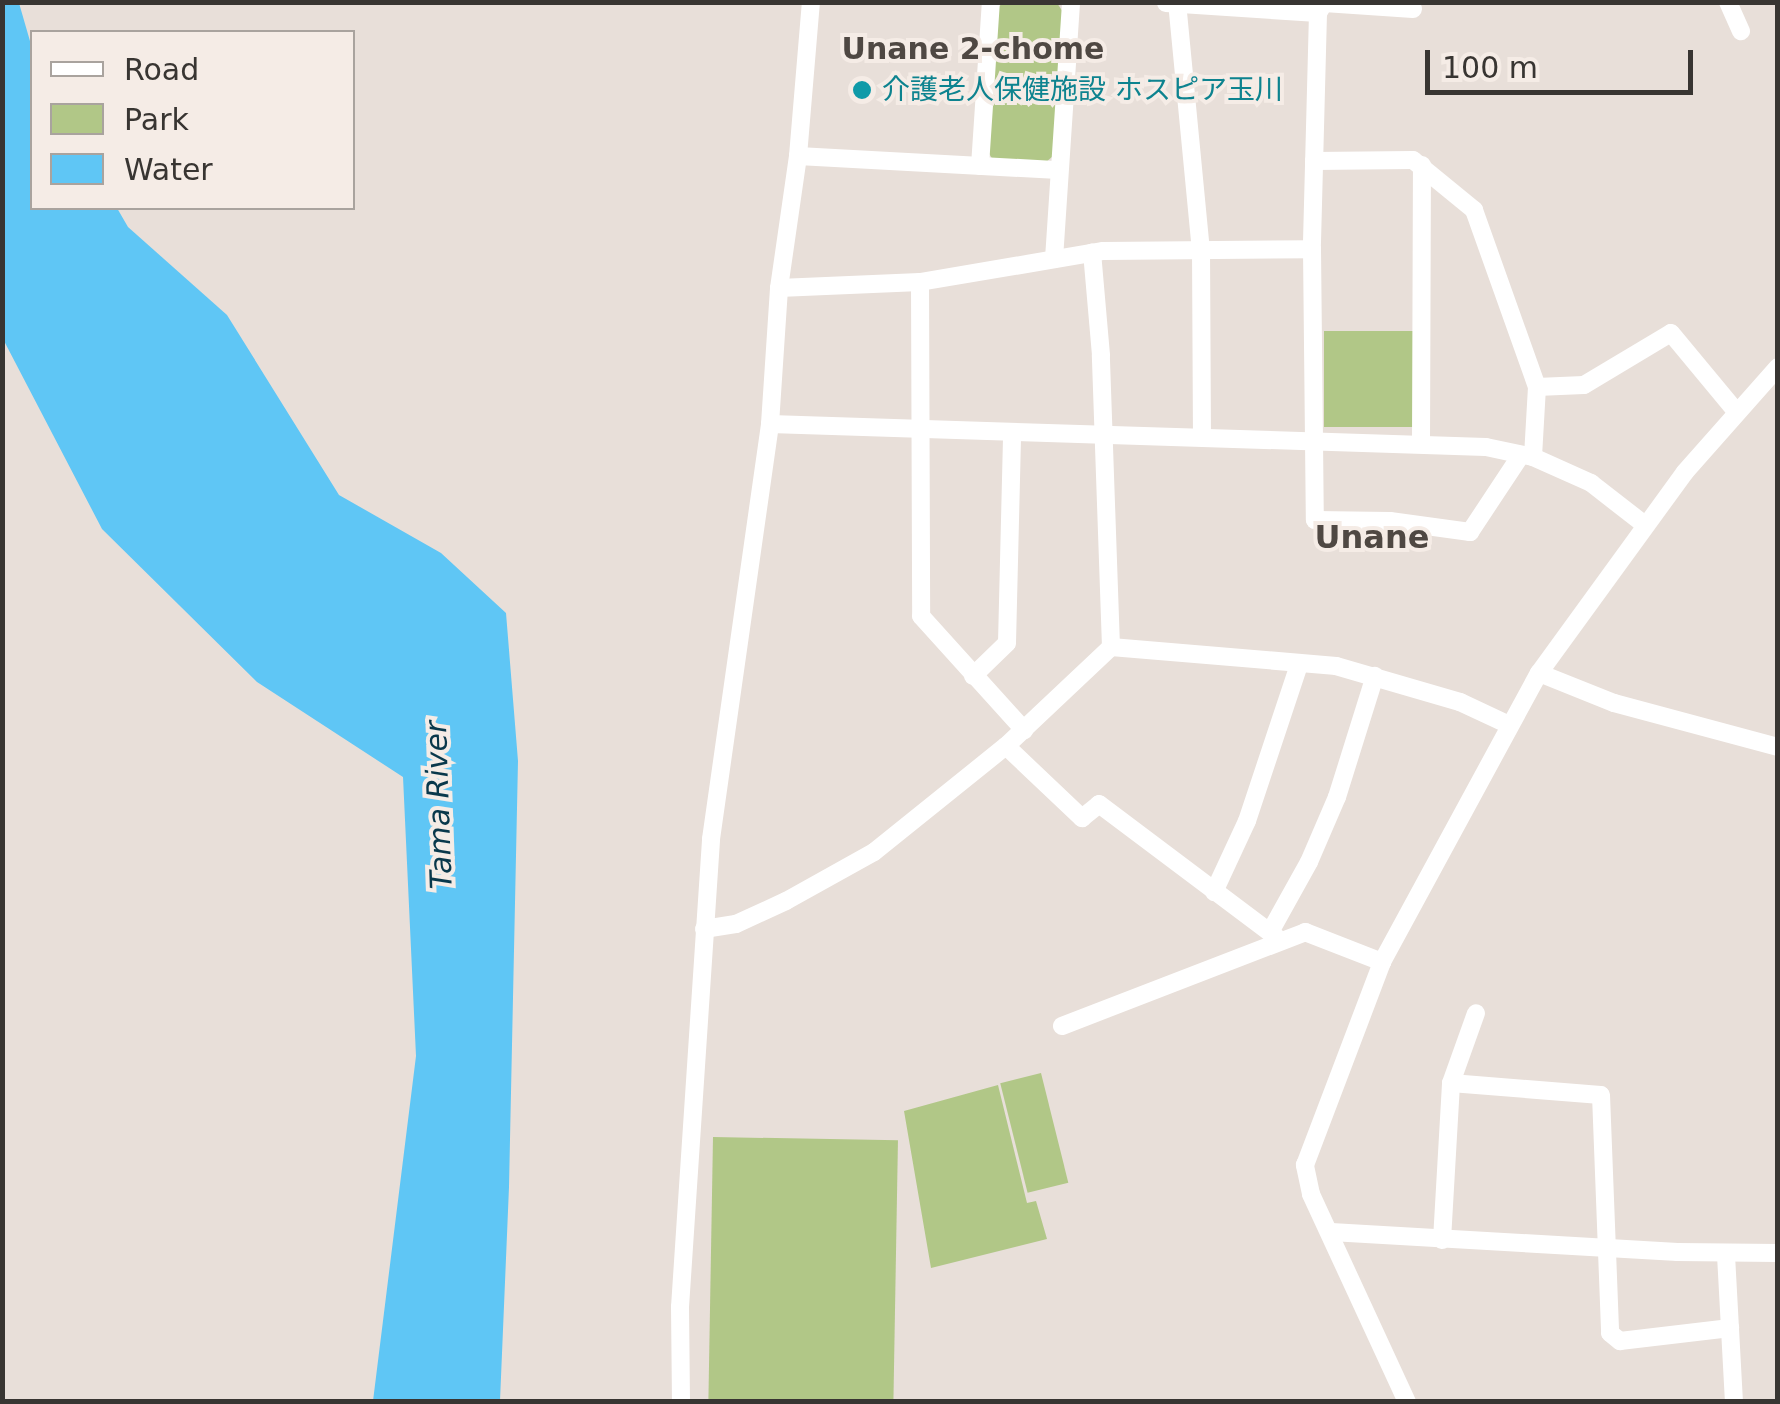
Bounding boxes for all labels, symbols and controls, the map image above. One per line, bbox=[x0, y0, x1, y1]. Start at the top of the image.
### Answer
legend bbox=[30, 30, 355, 210]
scale bar bbox=[1430, 30, 1698, 92]
district label: Unane 2-chome bbox=[842, 31, 1104, 67]
text: 100 m bbox=[1442, 50, 1538, 85]
text: Road bbox=[124, 52, 199, 87]
place label: 介護老人保健施設 ホスピア玉川 bbox=[882, 73, 1283, 107]
marker: 介護老人保健施設 ホスピア玉川 bbox=[851, 79, 873, 101]
text: Park bbox=[124, 102, 189, 137]
text: Water bbox=[124, 152, 213, 187]
district label: Unane bbox=[1315, 518, 1429, 556]
water label: Tama River bbox=[418, 720, 460, 890]

